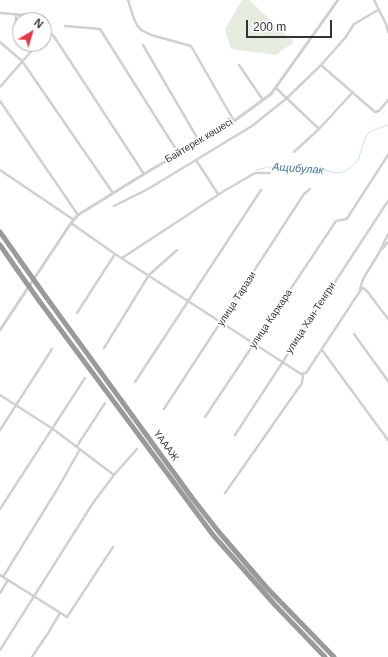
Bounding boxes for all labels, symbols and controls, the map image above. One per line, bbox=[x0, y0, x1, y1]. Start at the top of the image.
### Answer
north arrow bbox=[12, 12, 52, 52]
scale bar bbox=[248, 12, 334, 38]
text: N bbox=[32, 16, 46, 31]
text: 200 m bbox=[253, 20, 286, 34]
street label: Бәйтерек көшесі bbox=[163, 116, 235, 166]
water label: Ащибулак bbox=[272, 161, 324, 177]
street label: улица Тарази bbox=[215, 269, 259, 329]
street label: улица Хан-Тенгри bbox=[283, 280, 339, 356]
street label: улица Каркара bbox=[247, 287, 295, 351]
street label: ҮАААЖ bbox=[151, 428, 181, 464]

